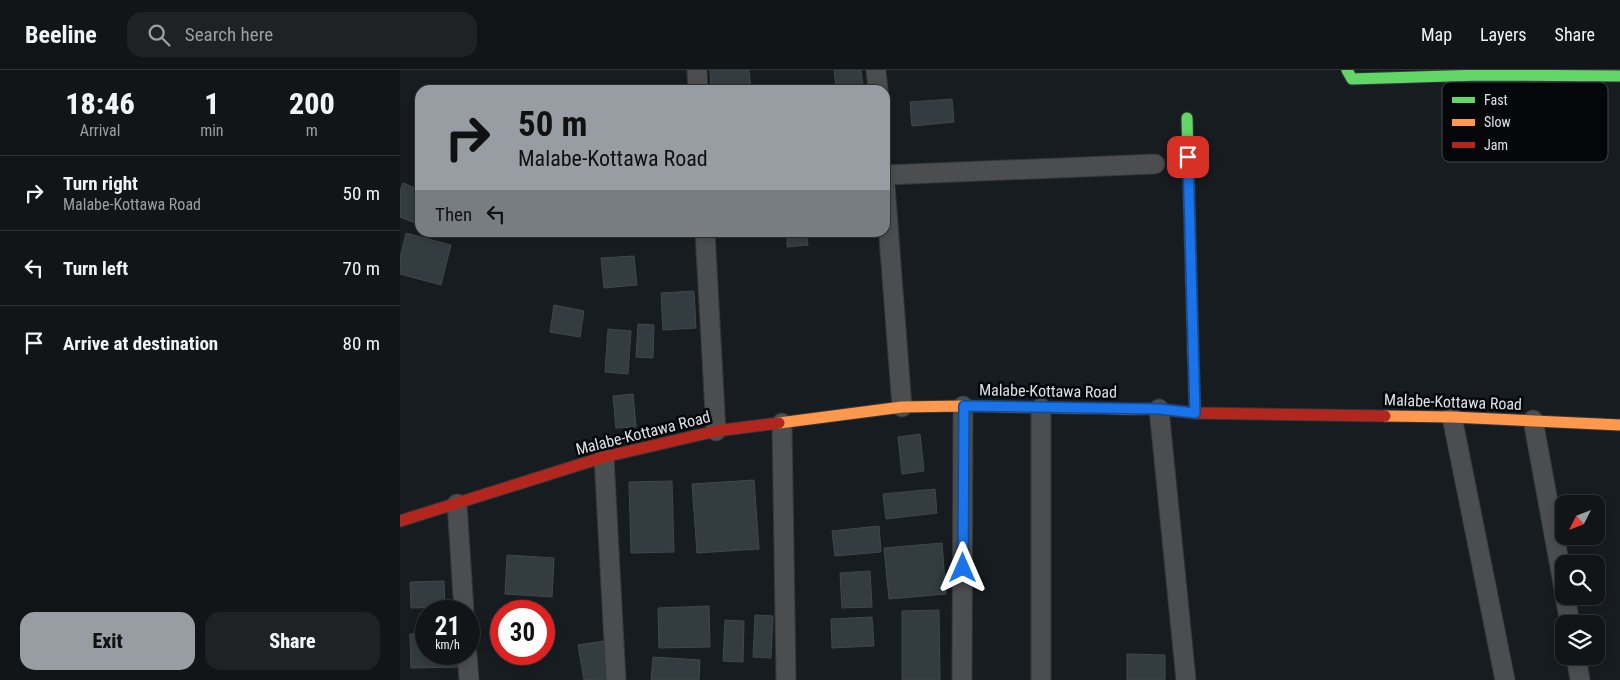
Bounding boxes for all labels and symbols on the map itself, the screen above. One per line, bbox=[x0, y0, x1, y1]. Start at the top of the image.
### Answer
legend bbox=[1442, 82, 1608, 162]
text: Fast bbox=[1484, 92, 1508, 108]
text: Slow bbox=[1484, 114, 1511, 130]
pin bbox=[1167, 136, 1209, 178]
text: Jam bbox=[1484, 137, 1508, 153]
street label: Malabe-Kottawa Road bbox=[979, 380, 1117, 402]
street label: Malabe-Kottawa Road bbox=[1384, 390, 1522, 414]
street label: Malabe-Kottawa Road bbox=[574, 407, 712, 459]
north arrow bbox=[1555, 495, 1605, 545]
position arrow bbox=[936, 541, 988, 593]
speed limit sign: 30 bbox=[490, 600, 555, 665]

